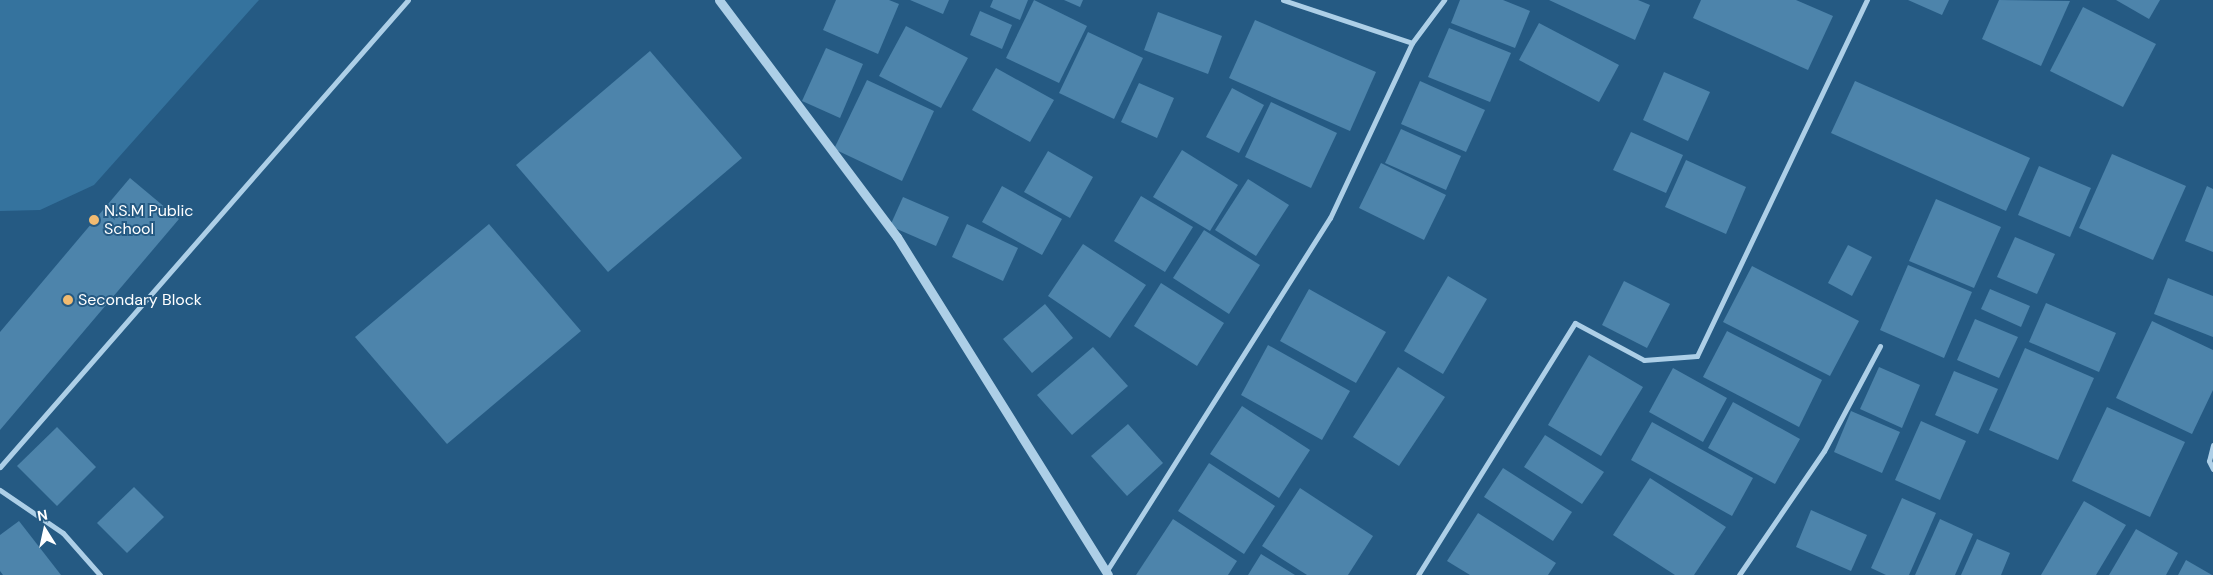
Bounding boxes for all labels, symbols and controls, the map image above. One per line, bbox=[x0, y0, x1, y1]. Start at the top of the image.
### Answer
place label: N.S.M Public School bbox=[104, 201, 193, 239]
marker: N.S.M Public School bbox=[88, 214, 100, 226]
place label: Secondary Block bbox=[78, 290, 202, 310]
marker: Secondary Block bbox=[62, 294, 74, 306]
north arrow bbox=[20, 505, 70, 555]
text: N bbox=[36, 505, 49, 525]

